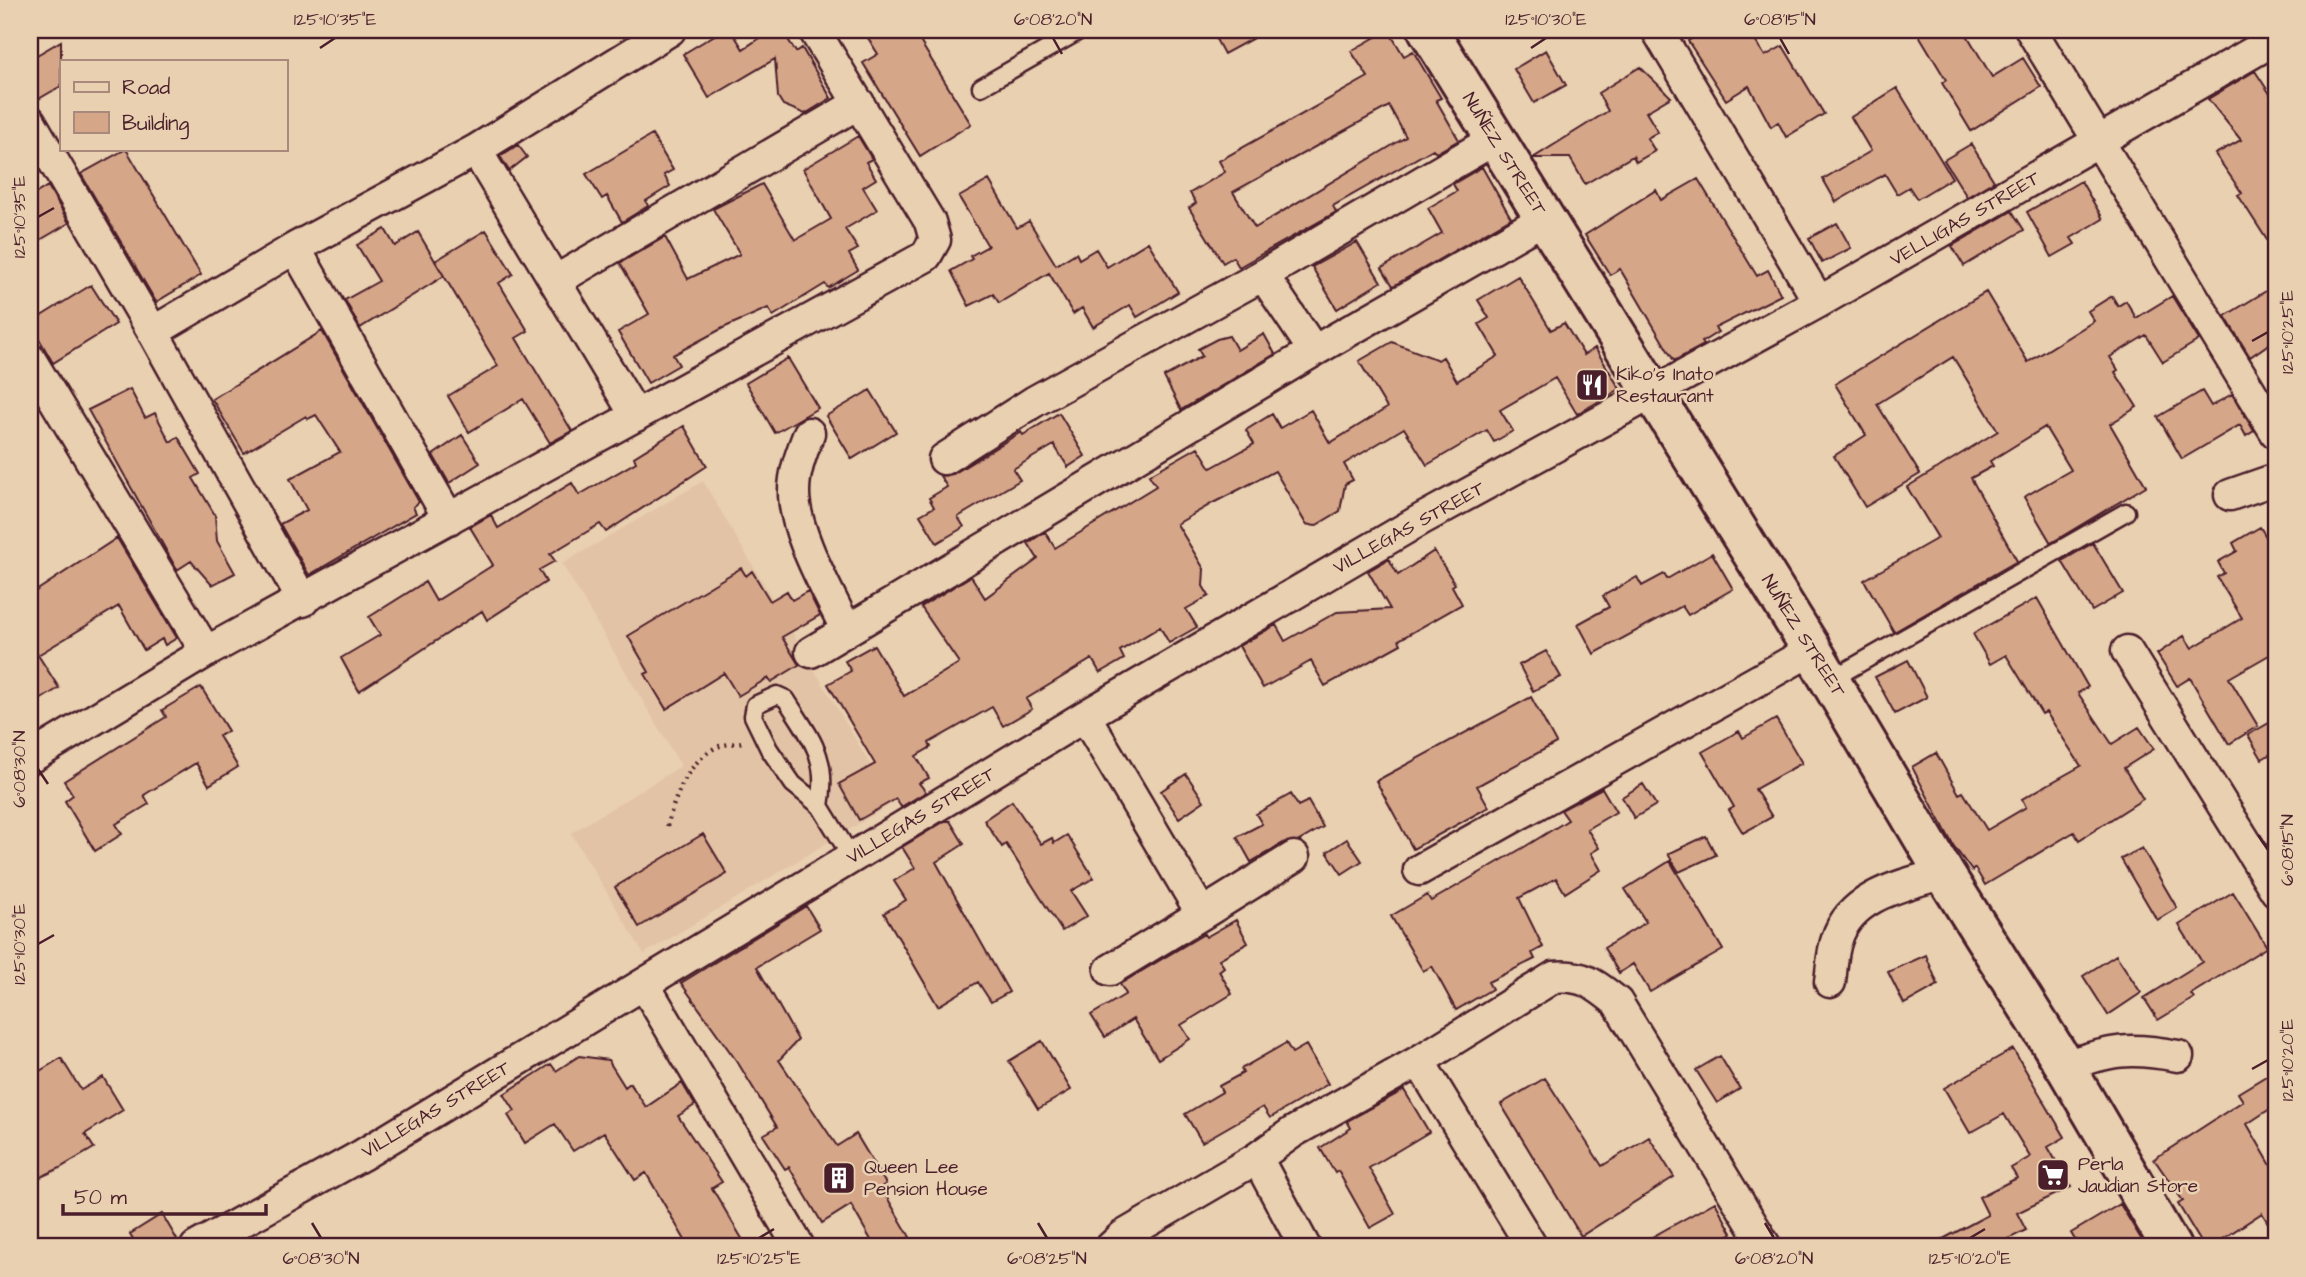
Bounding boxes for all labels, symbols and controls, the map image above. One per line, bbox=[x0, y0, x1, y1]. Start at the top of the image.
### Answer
text: 125°10'35"E bbox=[294, 7, 377, 32]
text: 6°08'20"N bbox=[1014, 7, 1092, 32]
text: 125°10'30"E bbox=[1505, 7, 1587, 32]
text: 6°08'15"N bbox=[1744, 7, 1816, 32]
legend bbox=[60, 60, 287, 150]
text: Road bbox=[122, 73, 170, 102]
street label: NUÑEZ STREET bbox=[1455, 87, 1553, 221]
text: Building bbox=[122, 109, 190, 140]
street label: VELLIGAS STREET bbox=[1885, 165, 2045, 273]
text: 125°10'35"E bbox=[7, 175, 32, 258]
text: 125°10'25"E bbox=[2275, 290, 2300, 374]
place label: Kiko's Inato Restaurant bbox=[1616, 361, 1714, 410]
restaurant icon: Kiko's Inato Restaurant bbox=[1573, 366, 1611, 404]
street label: VILLEGAS STREET bbox=[1328, 475, 1490, 581]
street label: NUÑEZ STREET bbox=[1754, 569, 1852, 703]
text: 6°08'30"N bbox=[7, 730, 32, 808]
street label: VILLEGAS STREET bbox=[841, 761, 1001, 871]
text: 6°08'15"N bbox=[2275, 814, 2300, 886]
text: 125°10'30"E bbox=[7, 903, 32, 985]
text: 125°10'20"E bbox=[2275, 1018, 2300, 1101]
street label: VILLEGAS STREET bbox=[356, 1055, 516, 1165]
place label: Perla Jaudian Store bbox=[2078, 1151, 2198, 1200]
place label: Queen Lee Pension House bbox=[864, 1154, 988, 1203]
supermarket icon: Perla Jaudian Store bbox=[2034, 1156, 2072, 1194]
building icon: Queen Lee Pension House bbox=[820, 1159, 858, 1197]
scale bar bbox=[63, 1172, 266, 1216]
text: 50 m bbox=[74, 1183, 128, 1212]
text: 6°08'30"N bbox=[282, 1246, 360, 1271]
text: 125°10'25"E bbox=[717, 1246, 801, 1271]
text: 6°08'25"N bbox=[1007, 1246, 1087, 1271]
text: 6°08'20"N bbox=[1735, 1246, 1813, 1271]
text: 125°10'20"E bbox=[1929, 1246, 2012, 1271]

